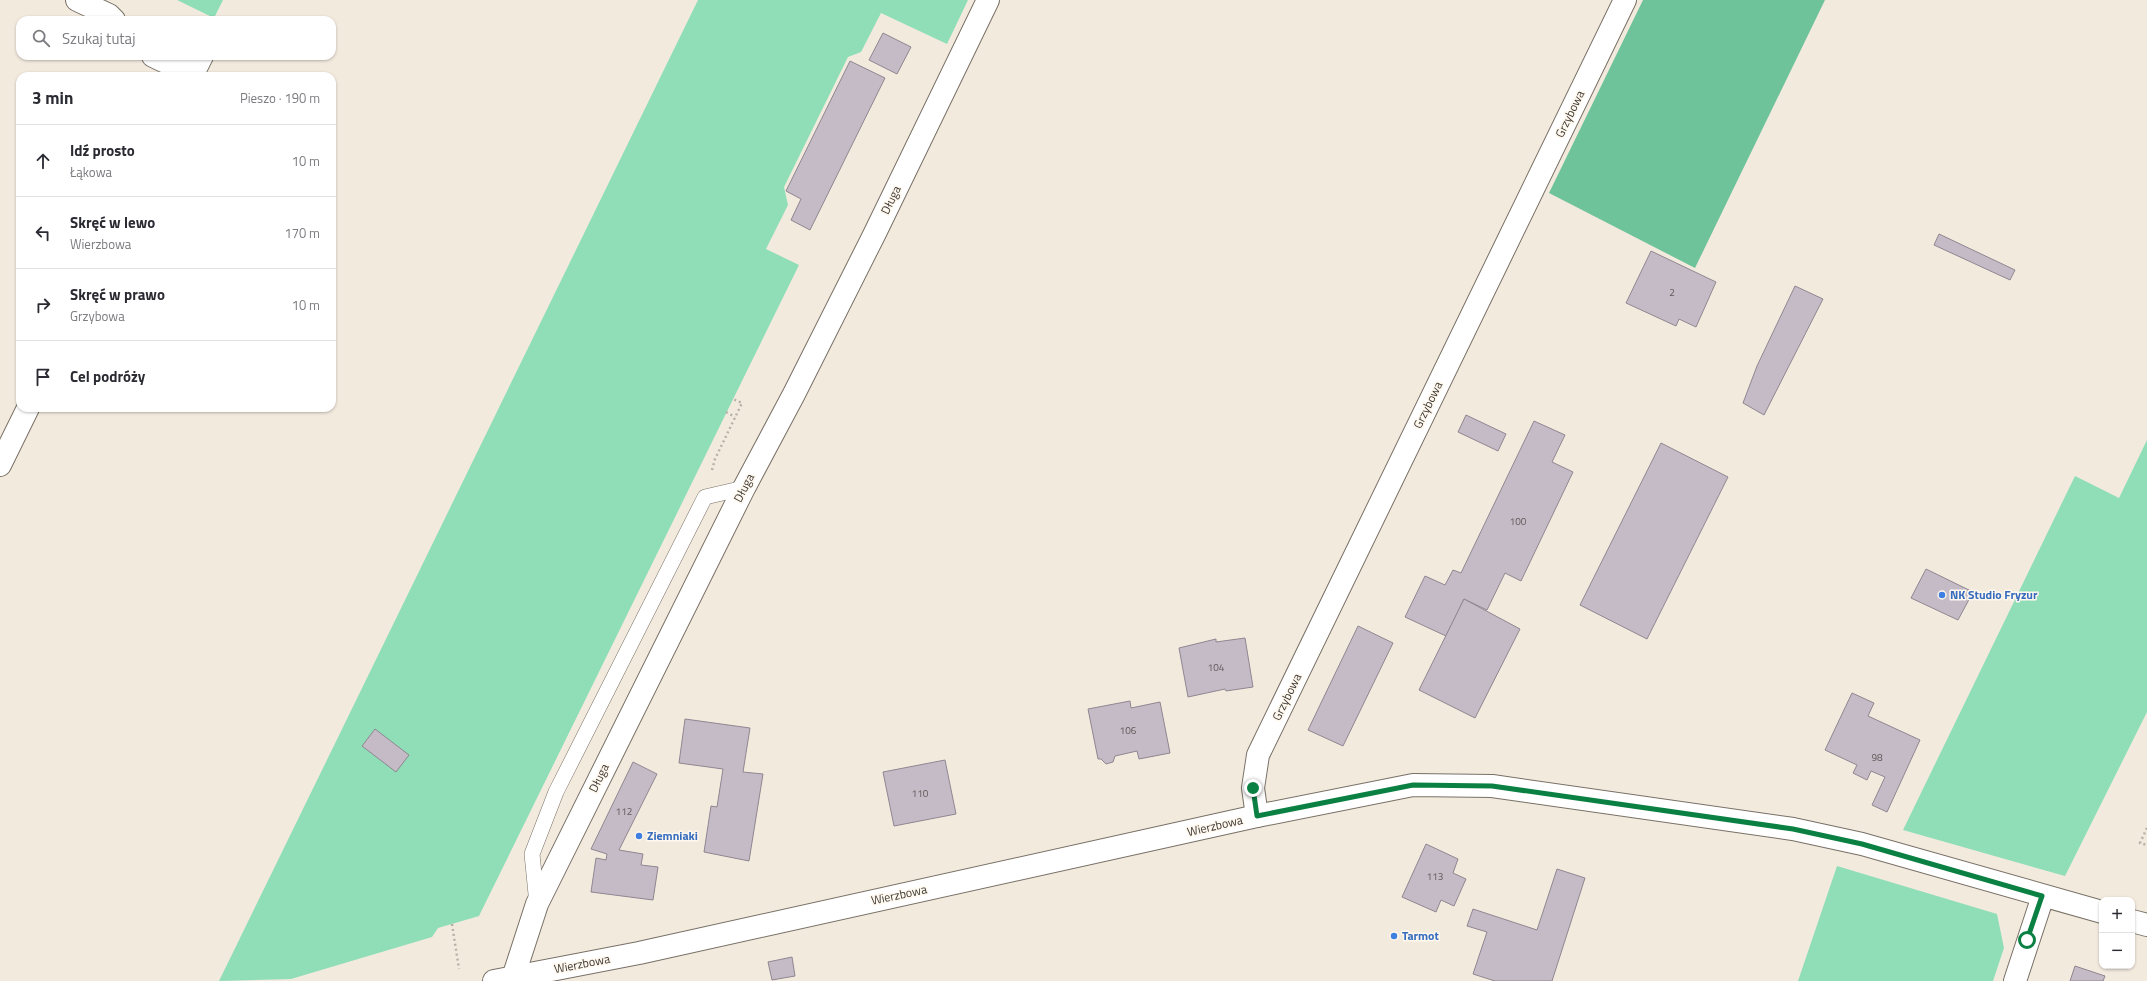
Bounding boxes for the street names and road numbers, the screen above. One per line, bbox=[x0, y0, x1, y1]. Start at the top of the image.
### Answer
street label: Grzybowa bbox=[1550, 87, 1589, 141]
street label: Długa bbox=[875, 182, 906, 217]
street label: Grzybowa bbox=[1408, 378, 1447, 432]
street label: Długa bbox=[728, 470, 759, 505]
street label: Grzybowa bbox=[1267, 670, 1306, 724]
street label: Długa bbox=[583, 760, 614, 795]
street label: Wierzbowa bbox=[1185, 810, 1245, 841]
street label: Wierzbowa bbox=[869, 879, 929, 910]
street label: Wierzbowa bbox=[552, 949, 612, 978]

